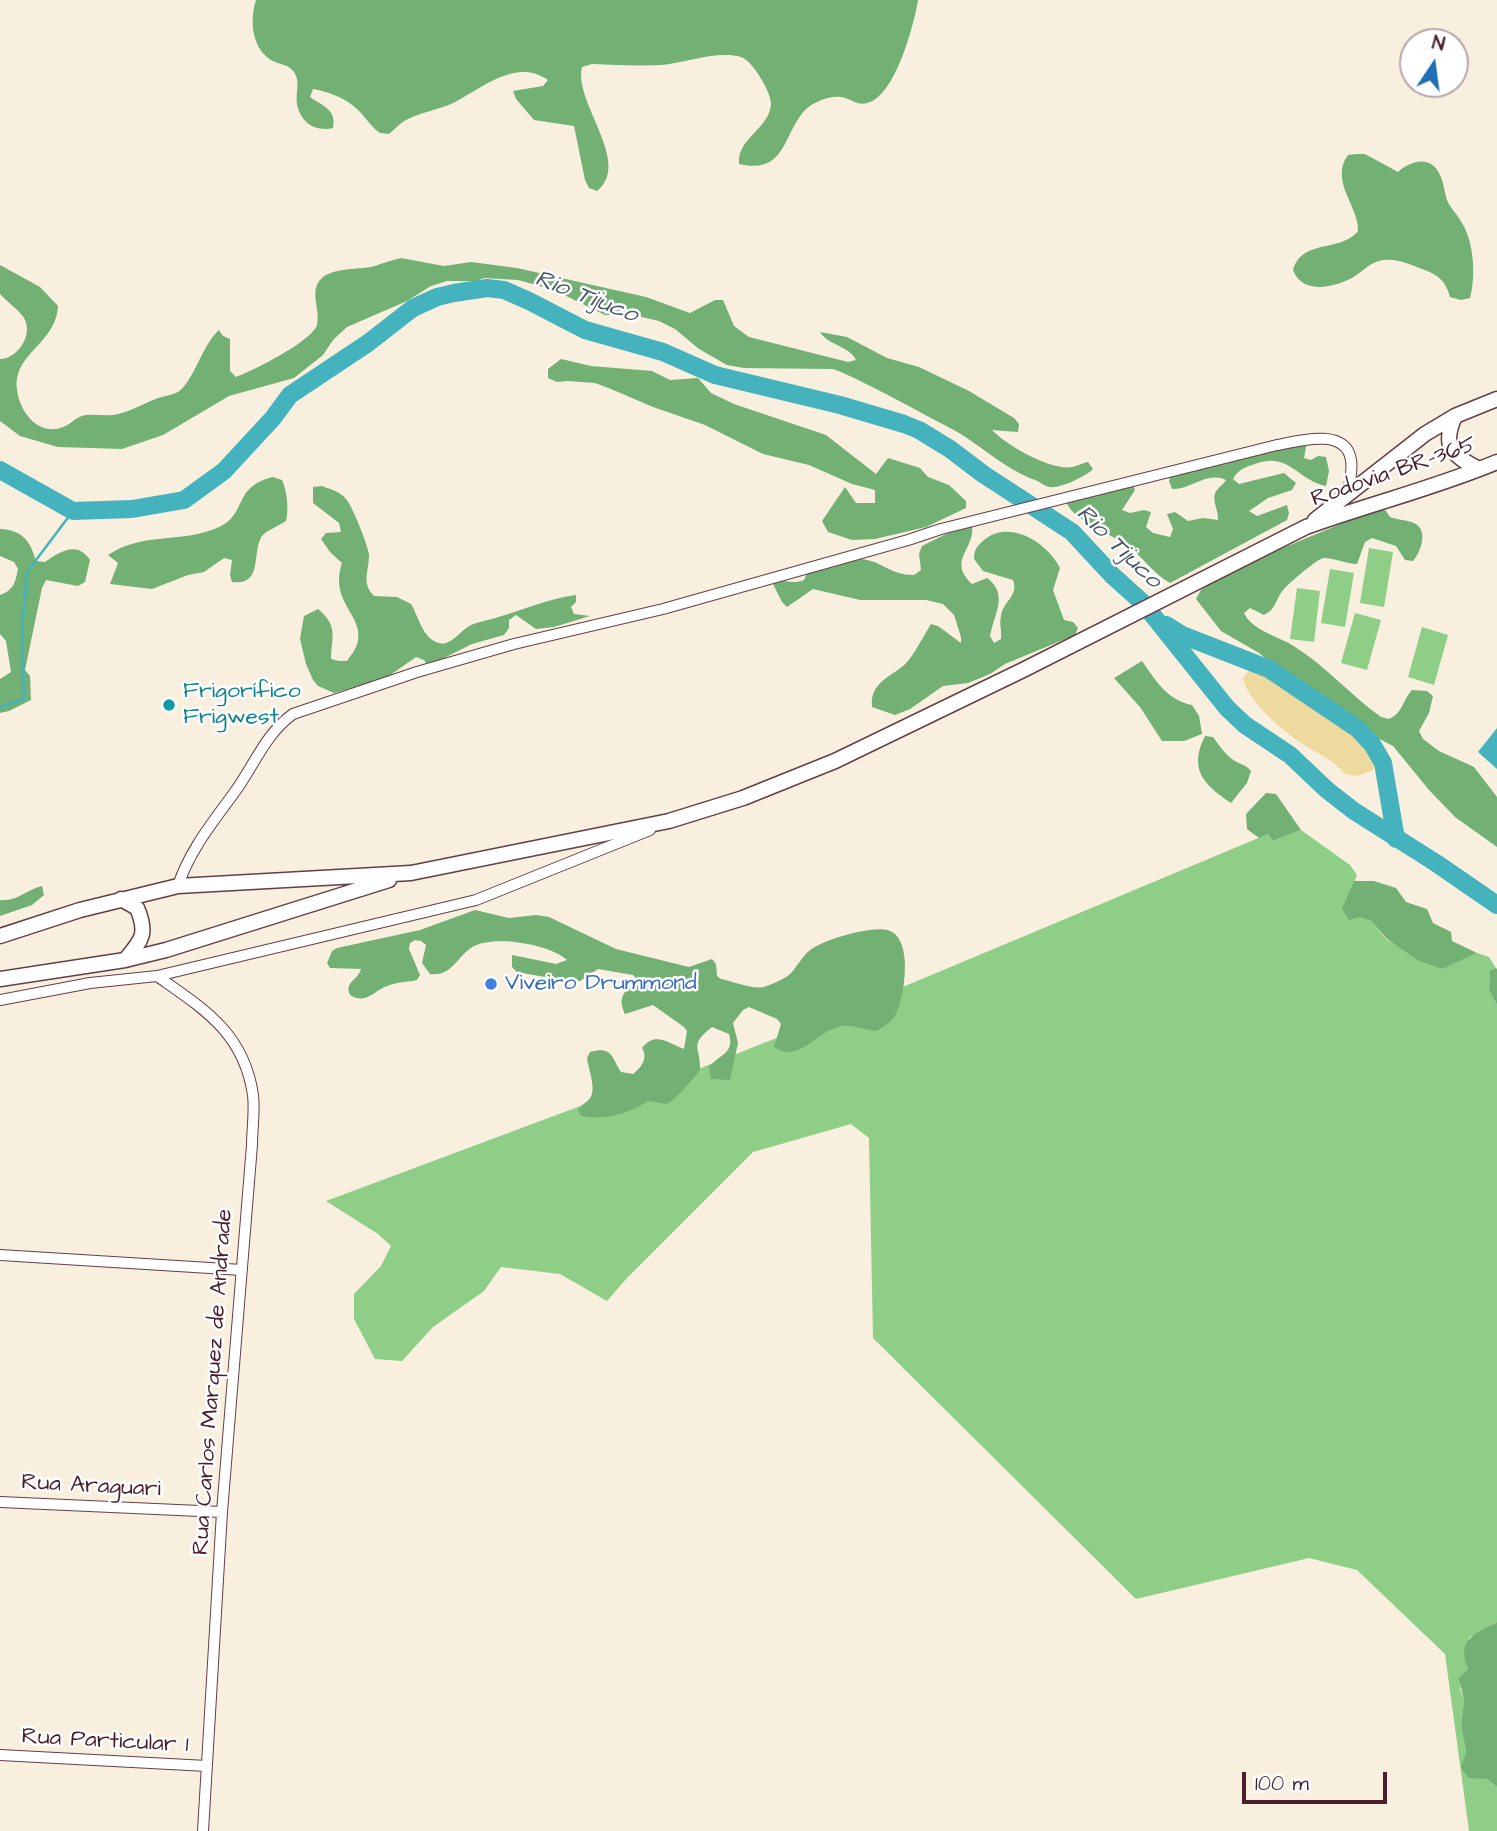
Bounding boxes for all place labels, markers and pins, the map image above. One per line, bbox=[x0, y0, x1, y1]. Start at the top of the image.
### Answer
place label: Frigorífico Frigwest bbox=[183, 678, 301, 732]
marker: Frigorífico Frigwest bbox=[161, 697, 177, 713]
place label: Viveiro Drummond bbox=[505, 970, 697, 998]
marker: Viveiro Drummond bbox=[483, 976, 499, 992]

